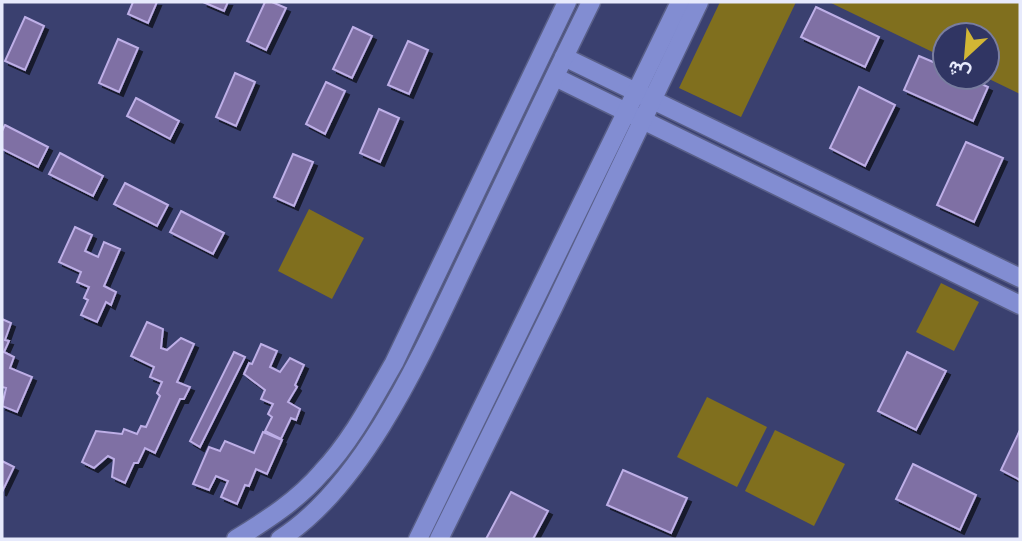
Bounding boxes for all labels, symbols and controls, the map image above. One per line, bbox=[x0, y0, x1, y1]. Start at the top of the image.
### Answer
north arrow bbox=[931, 21, 1001, 91]
text: ش bbox=[943, 55, 974, 87]

